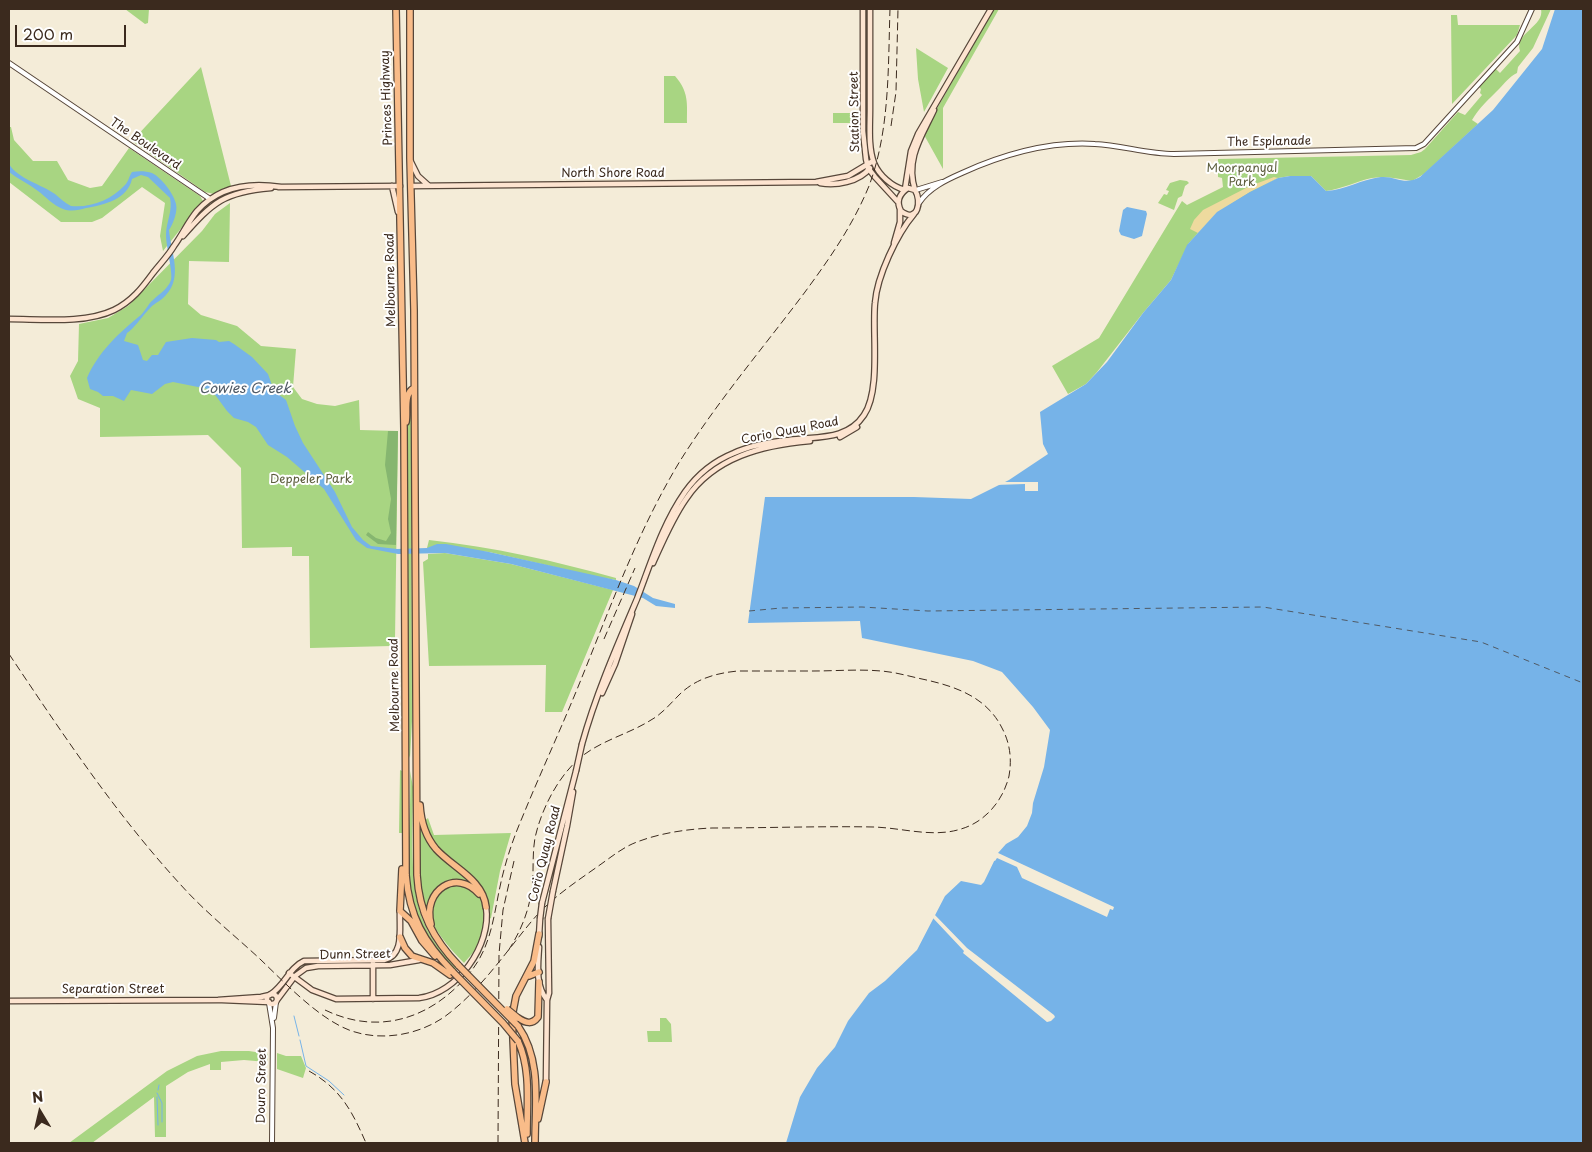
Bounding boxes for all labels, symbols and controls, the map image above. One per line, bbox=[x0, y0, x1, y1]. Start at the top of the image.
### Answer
scale bar bbox=[18, 15, 129, 47]
text: 200 m bbox=[23, 22, 73, 45]
street label: Princes Highway bbox=[378, 50, 396, 146]
street label: Station Street bbox=[847, 71, 863, 153]
street label: The Boulevard bbox=[107, 115, 183, 173]
street label: The Esplanade bbox=[1227, 134, 1311, 150]
park label: Moorpanyal Park bbox=[1206, 162, 1278, 190]
street label: North Shore Road bbox=[561, 167, 665, 181]
street label: Melbourne Road bbox=[383, 233, 399, 327]
water label: Cowies Creek bbox=[199, 381, 291, 397]
street label: Corio Quay Road bbox=[740, 415, 840, 447]
park label: Deppeler Park bbox=[270, 473, 352, 487]
street label: Melbourne Road bbox=[387, 638, 403, 732]
street label: Corio Quay Road bbox=[526, 804, 564, 904]
street label: Dunn Street bbox=[319, 947, 391, 963]
street label: Separation Street bbox=[62, 983, 164, 997]
street label: Douro Street bbox=[254, 1048, 270, 1124]
text: N bbox=[30, 1085, 45, 1108]
north arrow bbox=[15, 1087, 65, 1137]

